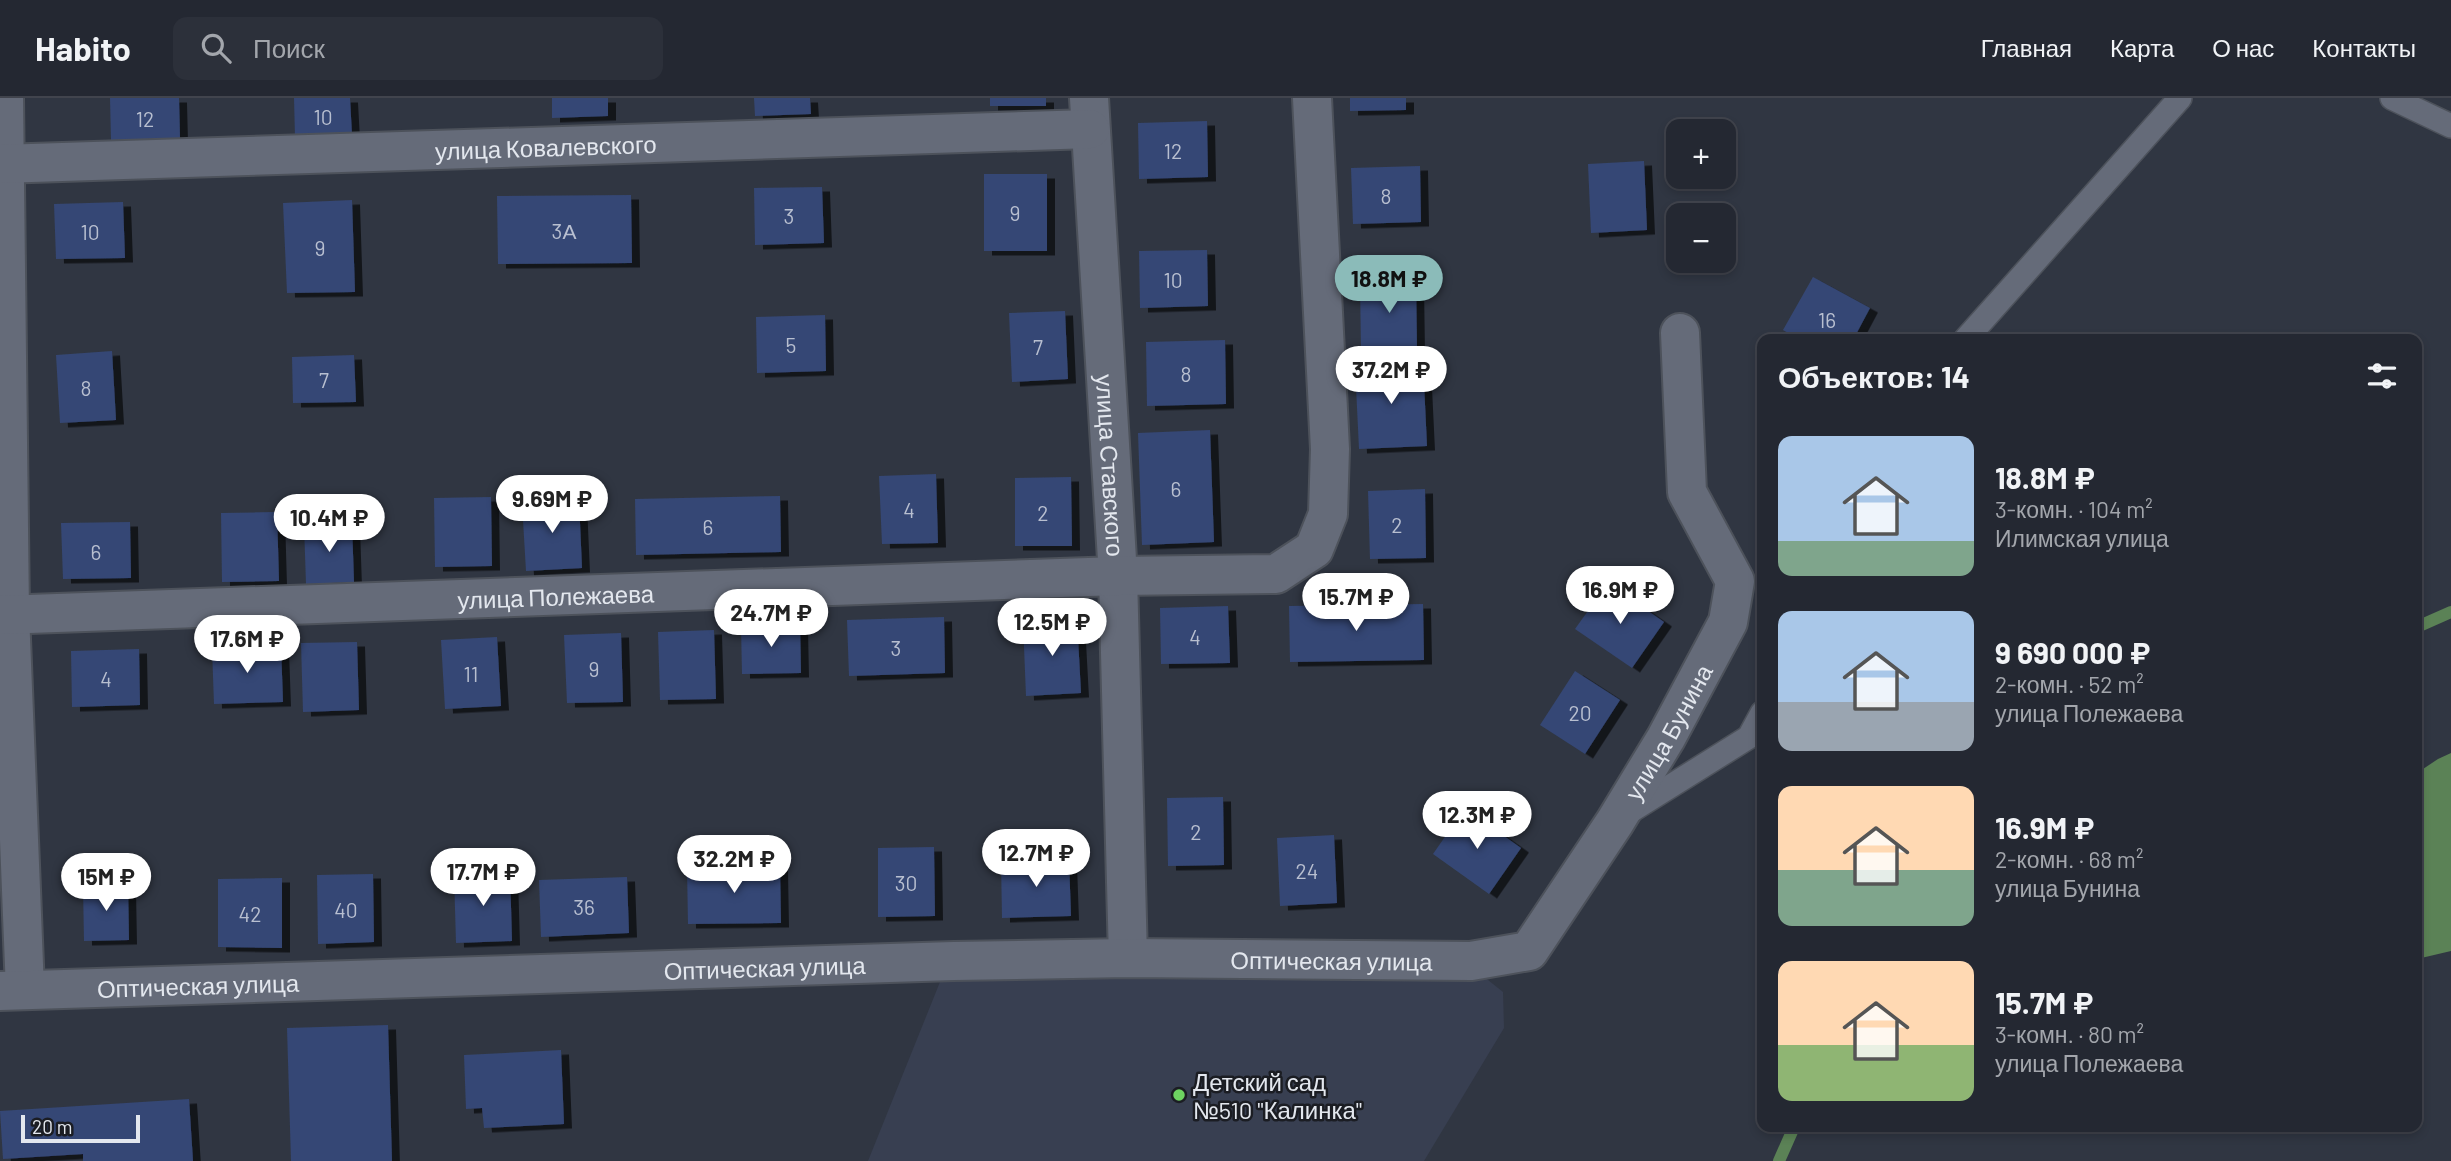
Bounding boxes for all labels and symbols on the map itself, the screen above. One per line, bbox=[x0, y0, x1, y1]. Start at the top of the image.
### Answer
house number: 10 bbox=[313, 104, 333, 129]
house number: 12 bbox=[136, 106, 154, 131]
street label: улица Ковалевского bbox=[435, 128, 657, 165]
house number: 12 bbox=[1164, 138, 1182, 163]
house number: 8 bbox=[1381, 183, 1391, 208]
house number: 9 bbox=[1010, 200, 1020, 225]
house number: 3 bbox=[784, 203, 794, 228]
house number: 3А bbox=[552, 218, 576, 243]
house number: 10 bbox=[80, 219, 100, 244]
house number: 9 bbox=[315, 235, 325, 260]
pin: 18.8M ₽ bbox=[1324, 256, 1454, 315]
house number: 10 bbox=[1163, 267, 1183, 292]
house number: 16 bbox=[1818, 307, 1836, 332]
house number: 5 bbox=[786, 332, 796, 357]
house number: 7 bbox=[1033, 334, 1043, 359]
pin: 37.2M ₽ bbox=[1326, 346, 1456, 406]
house number: 8 bbox=[1181, 361, 1191, 386]
house number: 7 bbox=[319, 367, 329, 392]
street label: улица Ставского bbox=[1091, 373, 1131, 557]
house number: 8 bbox=[81, 375, 91, 400]
pin: 9.69M ₽ bbox=[487, 476, 617, 535]
house number: 6 bbox=[1171, 476, 1181, 501]
pin: 10.4M ₽ bbox=[264, 494, 394, 554]
house number: 4 bbox=[903, 497, 915, 522]
house number: 2 bbox=[1037, 500, 1049, 525]
house number: 2 bbox=[1391, 512, 1403, 537]
house number: 6 bbox=[703, 514, 713, 539]
house number: 6 bbox=[91, 539, 101, 564]
pin: 16.9M ₽ bbox=[1555, 566, 1685, 626]
pin: 15.7M ₽ bbox=[1291, 574, 1421, 633]
street label: улица Полежаева bbox=[457, 578, 655, 614]
pin: 24.7M ₽ bbox=[706, 589, 836, 649]
pin: 12.5M ₽ bbox=[987, 598, 1117, 658]
pin: 17.6M ₽ bbox=[182, 616, 312, 675]
house number: 4 bbox=[1189, 624, 1201, 649]
house number: 3 bbox=[891, 635, 901, 660]
house number: 9 bbox=[589, 656, 599, 681]
street label: улица Бунина bbox=[1618, 658, 1718, 805]
house number: 11 bbox=[464, 661, 478, 686]
house number: 4 bbox=[100, 666, 112, 691]
house number: 20 bbox=[1568, 700, 1592, 725]
pin: 12.3M ₽ bbox=[1412, 792, 1542, 851]
house number: 2 bbox=[1190, 819, 1202, 844]
pin: 12.7M ₽ bbox=[971, 830, 1101, 889]
pin: 32.2M ₽ bbox=[669, 836, 799, 895]
pin: 17.7M ₽ bbox=[418, 848, 548, 908]
pin: 15M ₽ bbox=[57, 854, 155, 913]
house number: 24 bbox=[1296, 858, 1318, 883]
house number: 30 bbox=[895, 870, 917, 895]
house number: 36 bbox=[573, 894, 595, 919]
house number: 40 bbox=[334, 897, 358, 922]
house number: 42 bbox=[239, 901, 261, 926]
street label: Оптическая улица bbox=[1230, 944, 1433, 975]
street label: Оптическая улица bbox=[663, 949, 867, 985]
street label: Оптическая улица bbox=[96, 967, 300, 1002]
place label: Детский сад №510 "Калинка" bbox=[1193, 1067, 1362, 1124]
marker: Детский сад №510 "Калинка" bbox=[1171, 1087, 1187, 1103]
scale bar bbox=[21, 1112, 140, 1144]

